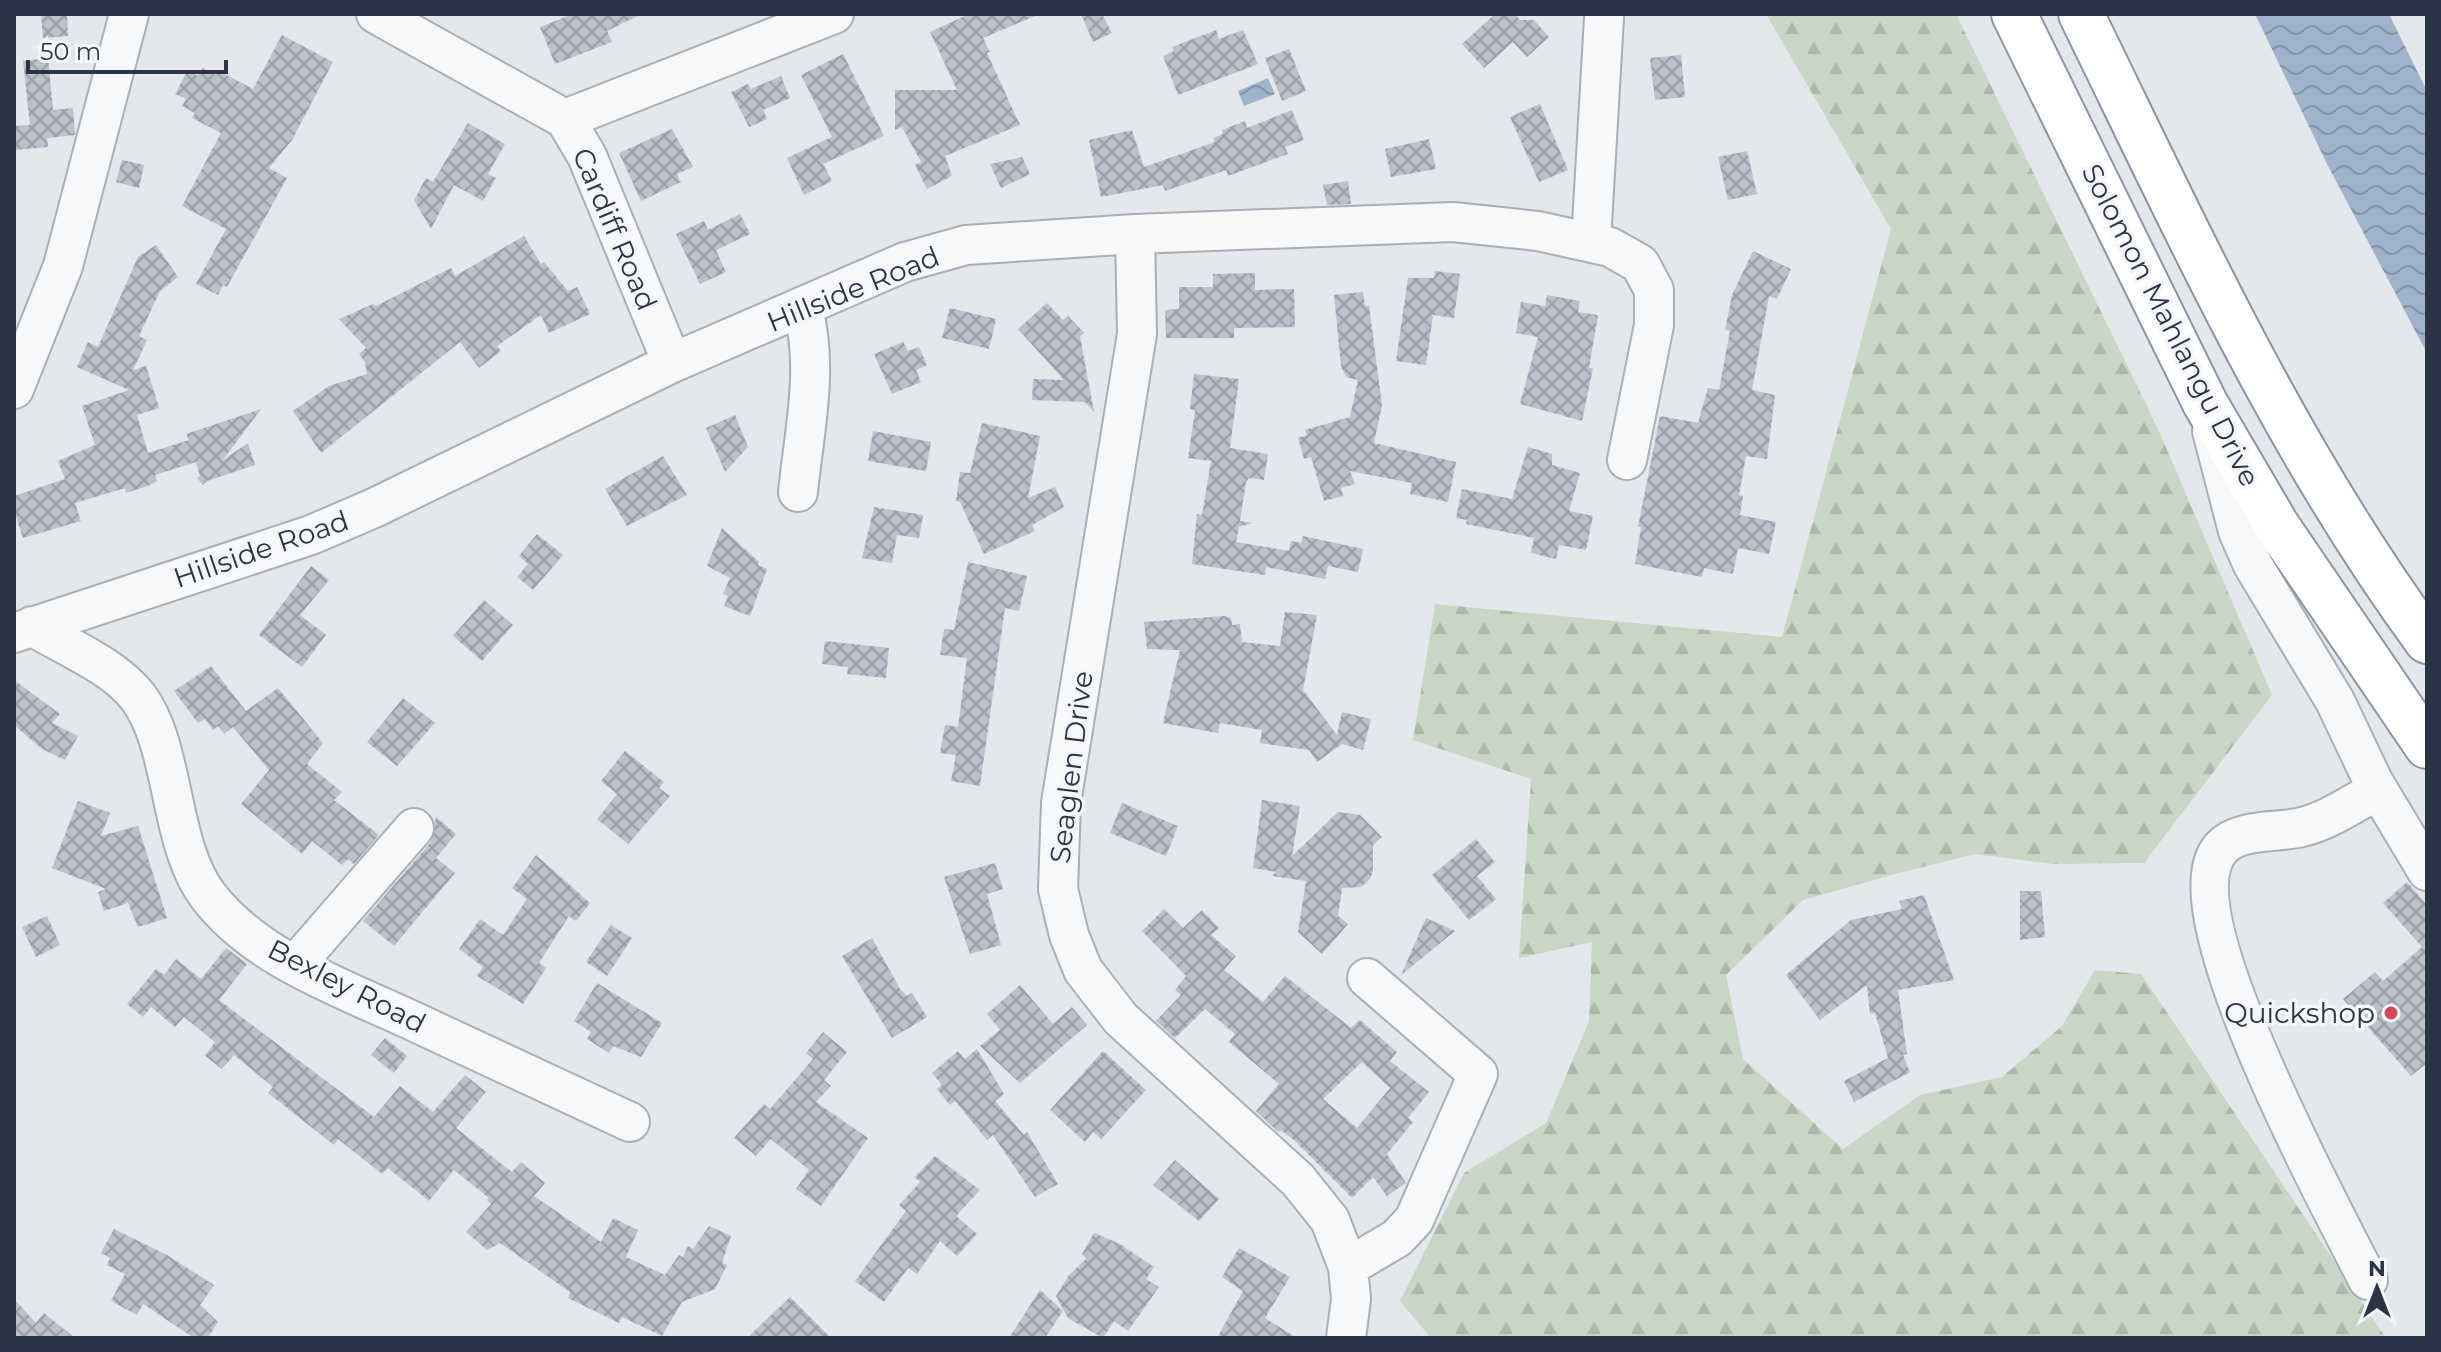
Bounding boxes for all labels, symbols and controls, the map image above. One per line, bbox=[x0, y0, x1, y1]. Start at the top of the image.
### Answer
scale bar bbox=[28, 24, 226, 74]
text: 50 m bbox=[40, 37, 101, 66]
street label: Cardiff Road bbox=[566, 143, 664, 315]
street label: Solomon Mahlangu Drive bbox=[2075, 158, 2267, 492]
street label: Hillside Road bbox=[762, 239, 944, 339]
street label: Hillside Road bbox=[169, 503, 353, 595]
street label: Seaglen Drive bbox=[1042, 669, 1100, 865]
street label: Bexley Road bbox=[262, 932, 432, 1040]
place label: Quickshop bbox=[2224, 996, 2375, 1030]
marker: Quickshop bbox=[2382, 1004, 2400, 1022]
north arrow bbox=[2337, 1248, 2417, 1328]
text: N bbox=[2368, 1255, 2386, 1282]

